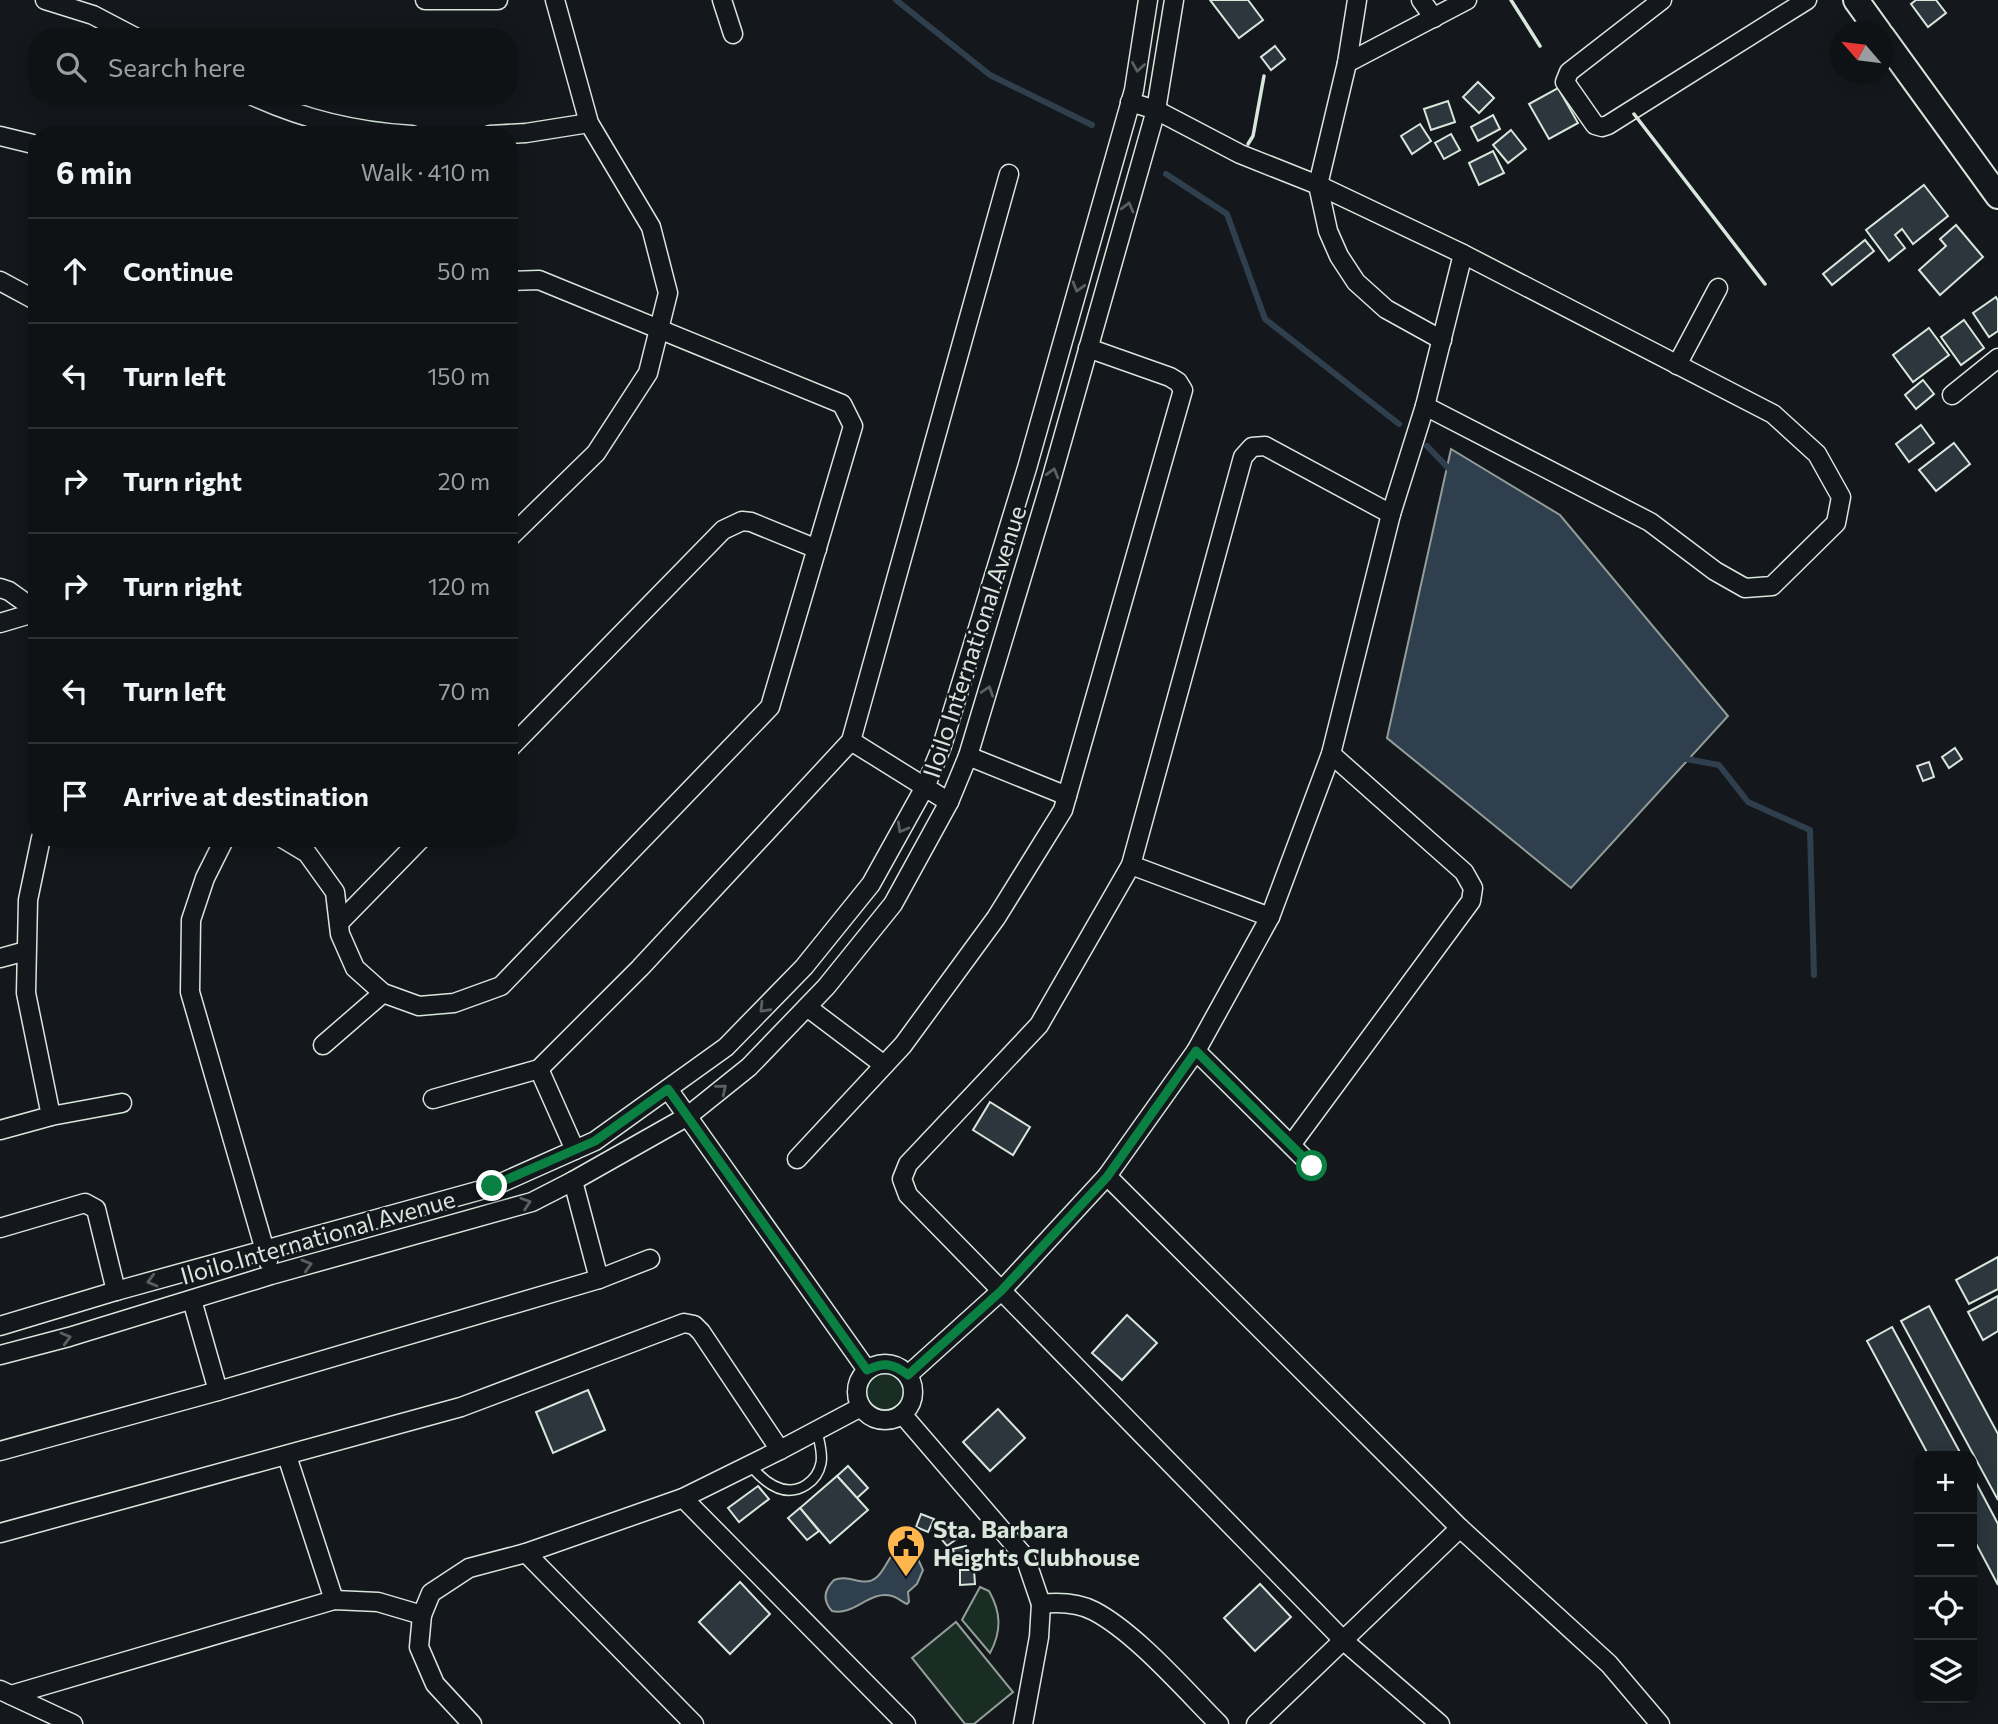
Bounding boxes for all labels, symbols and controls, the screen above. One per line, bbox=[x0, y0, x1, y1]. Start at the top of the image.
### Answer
north arrow bbox=[1830, 21, 1893, 84]
search box bbox=[28, 28, 518, 105]
icon: search bbox=[52, 48, 90, 86]
text: Search here bbox=[108, 51, 246, 82]
one-way arrow bbox=[1131, 62, 1146, 73]
text: 6 min bbox=[56, 153, 132, 190]
text: Walk · 410 m bbox=[361, 158, 490, 186]
one-way arrow bbox=[1120, 201, 1134, 213]
icon: ahead bbox=[56, 252, 94, 290]
text: Continue bbox=[123, 255, 233, 286]
text: 50 m bbox=[437, 257, 490, 285]
one-way arrow bbox=[1072, 281, 1086, 293]
icon: left bbox=[56, 357, 94, 395]
text: Turn left bbox=[123, 360, 226, 391]
text: 150 m bbox=[427, 362, 490, 390]
icon: right bbox=[56, 462, 94, 500]
text: Turn right bbox=[123, 465, 242, 496]
text: 20 m bbox=[438, 467, 490, 495]
one-way arrow bbox=[1045, 467, 1059, 479]
street label: Iloilo International Avenue bbox=[916, 502, 1031, 781]
icon: right bbox=[56, 567, 94, 605]
text: Turn right bbox=[123, 570, 242, 601]
text: 120 m bbox=[428, 572, 490, 600]
icon: left bbox=[56, 672, 94, 710]
text: Turn left bbox=[123, 675, 226, 706]
text: 70 m bbox=[438, 677, 490, 705]
one-way arrow bbox=[980, 686, 995, 698]
icon: arrive bbox=[56, 777, 94, 815]
text: Arrive at destination bbox=[123, 780, 369, 811]
one-way arrow bbox=[897, 821, 910, 833]
one-way arrow bbox=[760, 1000, 773, 1013]
one-way arrow bbox=[714, 1084, 726, 1097]
route start bbox=[1296, 1150, 1327, 1181]
route end bbox=[476, 1170, 507, 1201]
street label: Iloilo International Avenue bbox=[177, 1183, 458, 1290]
one-way arrow bbox=[520, 1196, 532, 1211]
one-way arrow bbox=[301, 1259, 313, 1273]
one-way arrow bbox=[146, 1273, 158, 1288]
one-way arrow bbox=[60, 1332, 72, 1346]
map controls bbox=[1914, 1451, 1977, 1703]
button: + bbox=[1914, 1451, 1977, 1514]
place label: Sta. Barbara Heights Clubhouse bbox=[933, 1514, 1140, 1571]
button: − bbox=[1914, 1514, 1977, 1577]
public building icon: Sta. Barbara Heights Clubhouse bbox=[885, 1523, 927, 1578]
button: locate bbox=[1914, 1577, 1977, 1640]
button: layers bbox=[1914, 1640, 1977, 1703]

